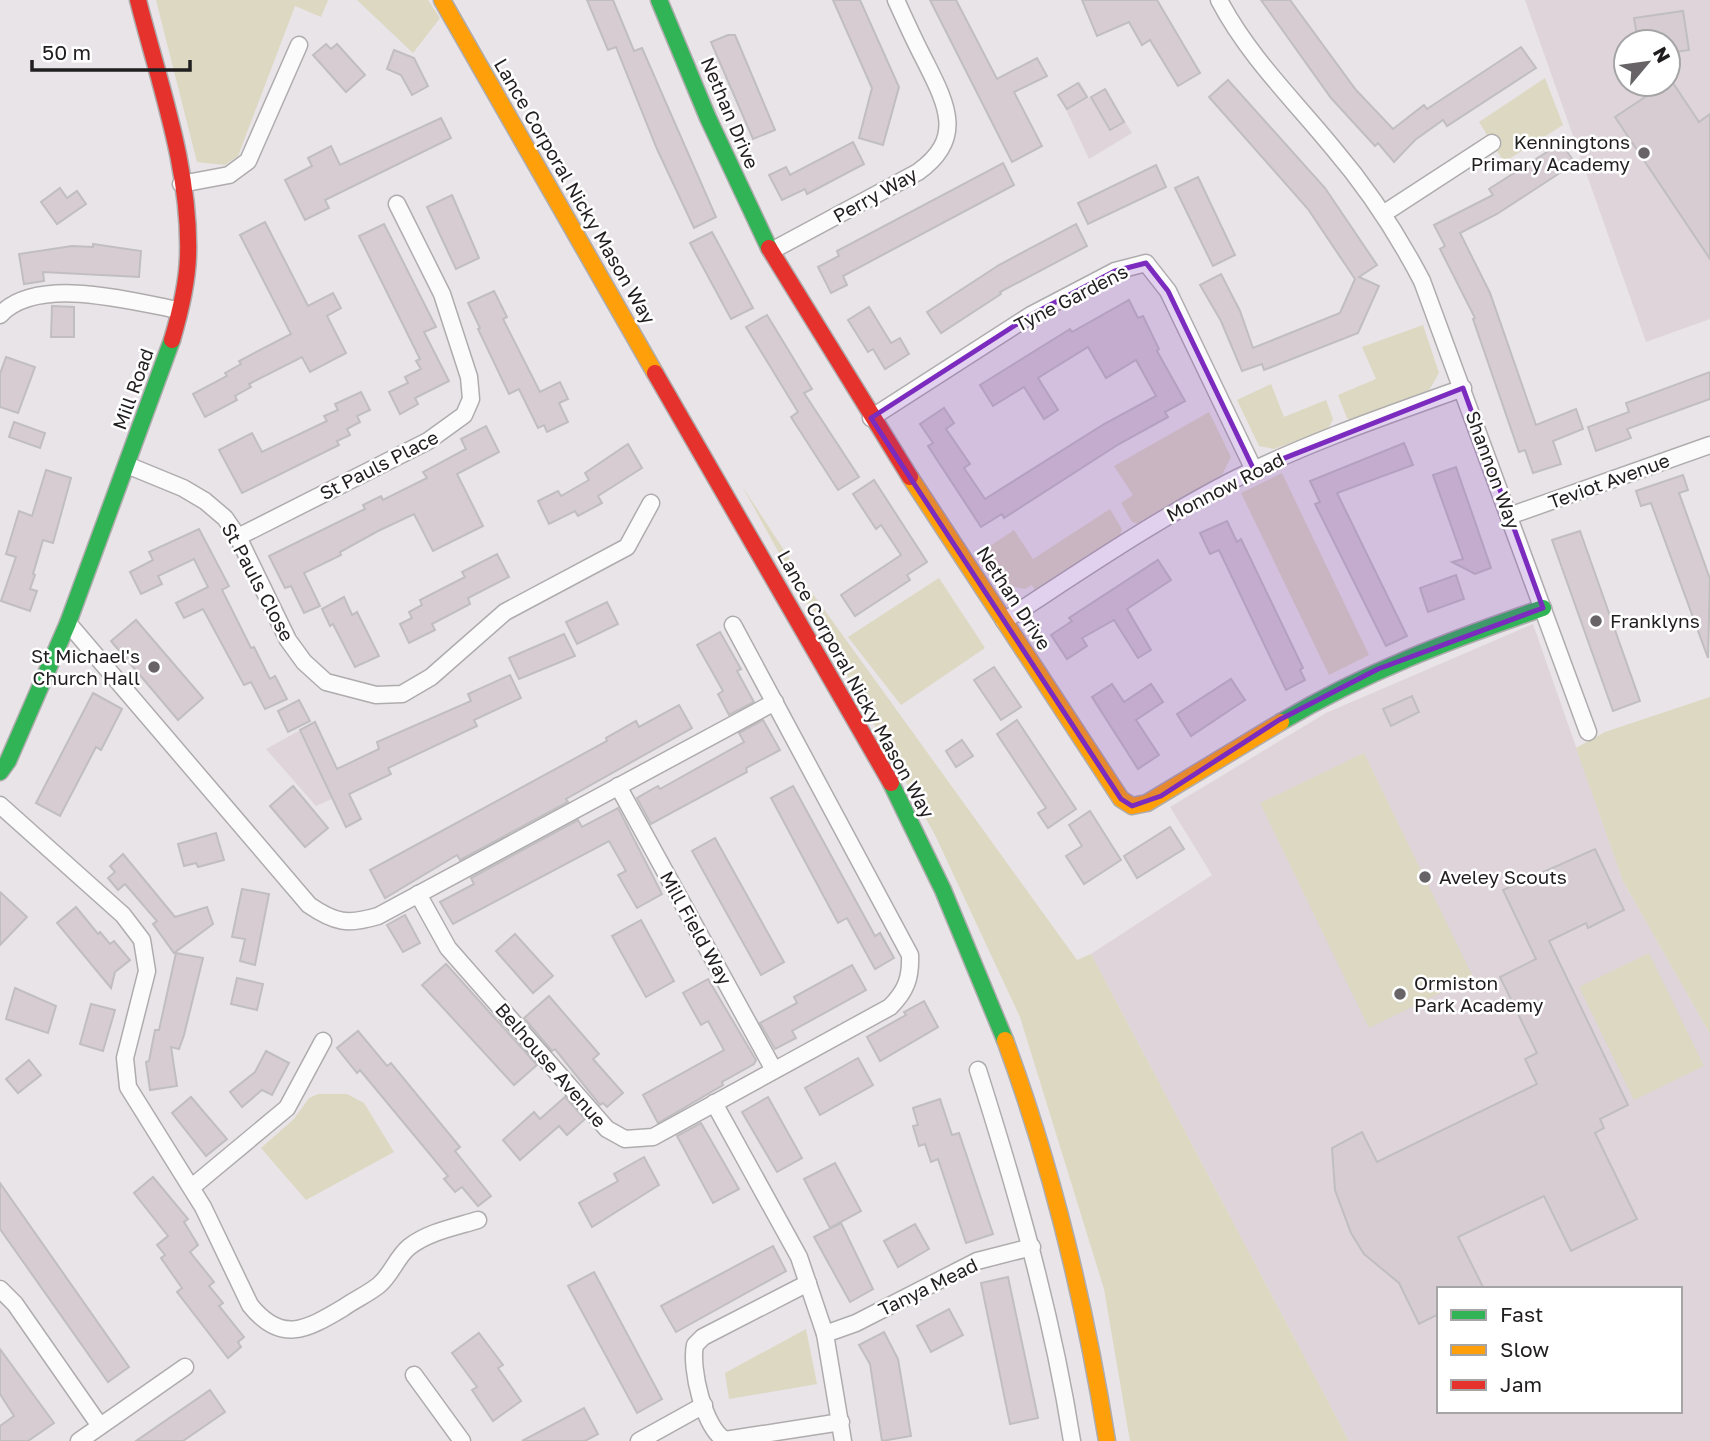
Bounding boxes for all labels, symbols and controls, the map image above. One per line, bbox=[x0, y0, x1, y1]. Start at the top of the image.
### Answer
scale bar bbox=[32, 28, 189, 72]
north arrow bbox=[1612, 28, 1682, 98]
text: 50 m bbox=[42, 39, 91, 65]
text: N bbox=[1649, 43, 1676, 66]
street label: Lance Corporal Nicky Mason Way bbox=[490, 54, 661, 328]
street label: Nethan Drive bbox=[697, 54, 764, 172]
place label: Kenningtons Primary Academy bbox=[1471, 130, 1630, 175]
marker: Kenningtons Primary Academy bbox=[1636, 145, 1652, 161]
street label: Perry Way bbox=[829, 162, 921, 227]
street label: Tyne Gardens bbox=[1010, 259, 1131, 336]
street label: Mill Road bbox=[107, 345, 158, 433]
street label: Shannon Way bbox=[1461, 408, 1526, 532]
street label: St Pauls Place bbox=[316, 425, 442, 504]
street label: Monnow Road bbox=[1162, 447, 1287, 526]
street label: Teviot Avenue bbox=[1545, 448, 1673, 513]
street label: St Pauls Close bbox=[218, 519, 299, 645]
street label: Nethan Drive bbox=[972, 542, 1056, 654]
street label: Lance Corporal Nicky Mason Way bbox=[773, 546, 940, 822]
place label: Franklyns bbox=[1610, 609, 1700, 632]
marker: Franklyns bbox=[1588, 613, 1604, 629]
place label: St Michael's Church Hall bbox=[31, 644, 140, 689]
marker: St Michael's Church Hall bbox=[146, 659, 162, 675]
place label: Aveley Scouts bbox=[1439, 865, 1567, 888]
street label: Mill Field Way bbox=[656, 867, 737, 989]
marker: Aveley Scouts bbox=[1417, 869, 1433, 885]
place label: Ormiston Park Academy bbox=[1414, 971, 1544, 1016]
marker: Ormiston Park Academy bbox=[1392, 986, 1408, 1002]
street label: Belhouse Avenue bbox=[491, 998, 612, 1132]
street label: Tanya Mead bbox=[874, 1253, 981, 1320]
legend bbox=[1437, 1287, 1682, 1413]
text: Fast bbox=[1500, 1301, 1543, 1327]
text: Slow bbox=[1500, 1336, 1549, 1362]
text: Jam bbox=[1500, 1371, 1542, 1397]

